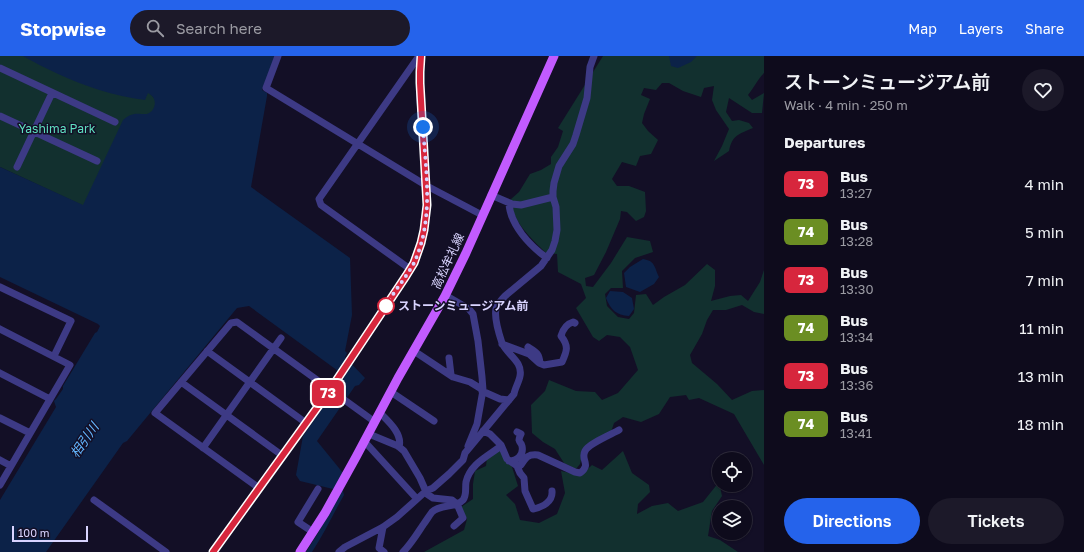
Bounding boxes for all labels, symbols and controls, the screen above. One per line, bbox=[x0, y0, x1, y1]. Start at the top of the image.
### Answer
search box bbox=[130, 10, 410, 46]
text: Stopwise bbox=[20, 17, 106, 40]
icon: search bbox=[144, 17, 166, 39]
text: Search here bbox=[176, 19, 262, 37]
text: Map bbox=[908, 20, 937, 37]
text: Layers bbox=[959, 20, 1003, 37]
text: Share bbox=[1025, 20, 1064, 37]
button: heart bbox=[1022, 69, 1064, 111]
text: ストーンミュージアム前 bbox=[784, 70, 990, 93]
text: Walk · 4 min · 250 m bbox=[784, 97, 908, 113]
your location bbox=[413, 117, 433, 137]
park label: Yashima Park bbox=[19, 121, 96, 136]
text: Departures bbox=[784, 133, 865, 151]
text: Bus bbox=[840, 167, 868, 185]
text: 73 bbox=[798, 175, 814, 192]
text: 4 min bbox=[1025, 175, 1064, 193]
text: 13:27 bbox=[840, 185, 872, 201]
text: Bus bbox=[840, 215, 868, 233]
text: 74 bbox=[798, 223, 814, 240]
text: 5 min bbox=[1025, 223, 1064, 241]
street label: 高松牟礼線 bbox=[428, 230, 467, 291]
text: 13:28 bbox=[840, 233, 873, 249]
text: Bus bbox=[840, 263, 868, 281]
text: 73 bbox=[798, 271, 814, 288]
text: 7 min bbox=[1026, 271, 1064, 289]
text: 13:30 bbox=[840, 281, 873, 297]
marker: ストーンミュージアム前 bbox=[377, 297, 395, 315]
place label: ストーンミュージアム前 bbox=[398, 298, 528, 313]
text: Bus bbox=[840, 311, 868, 329]
text: 74 bbox=[798, 319, 814, 336]
text: 11 min bbox=[1019, 319, 1064, 337]
text: 13:34 bbox=[840, 329, 873, 345]
text: Bus bbox=[840, 359, 868, 377]
text: 73 bbox=[798, 367, 814, 384]
text: 13 min bbox=[1018, 367, 1064, 385]
text: 13:36 bbox=[840, 377, 873, 393]
line badge: 73 bbox=[310, 380, 346, 406]
text: 73 bbox=[320, 384, 336, 401]
text: Bus bbox=[840, 407, 868, 425]
text: 74 bbox=[798, 415, 814, 432]
text: 18 min bbox=[1017, 415, 1064, 433]
water label: 相引川 bbox=[66, 418, 103, 461]
text: 13:41 bbox=[840, 425, 872, 441]
map controls bbox=[712, 452, 752, 540]
button: locate bbox=[712, 452, 752, 492]
button: Directions bbox=[784, 498, 920, 544]
button: Tickets bbox=[928, 498, 1064, 544]
button: layers bbox=[712, 500, 752, 540]
scale bar bbox=[12, 524, 88, 543]
text: 100 m bbox=[18, 526, 49, 539]

